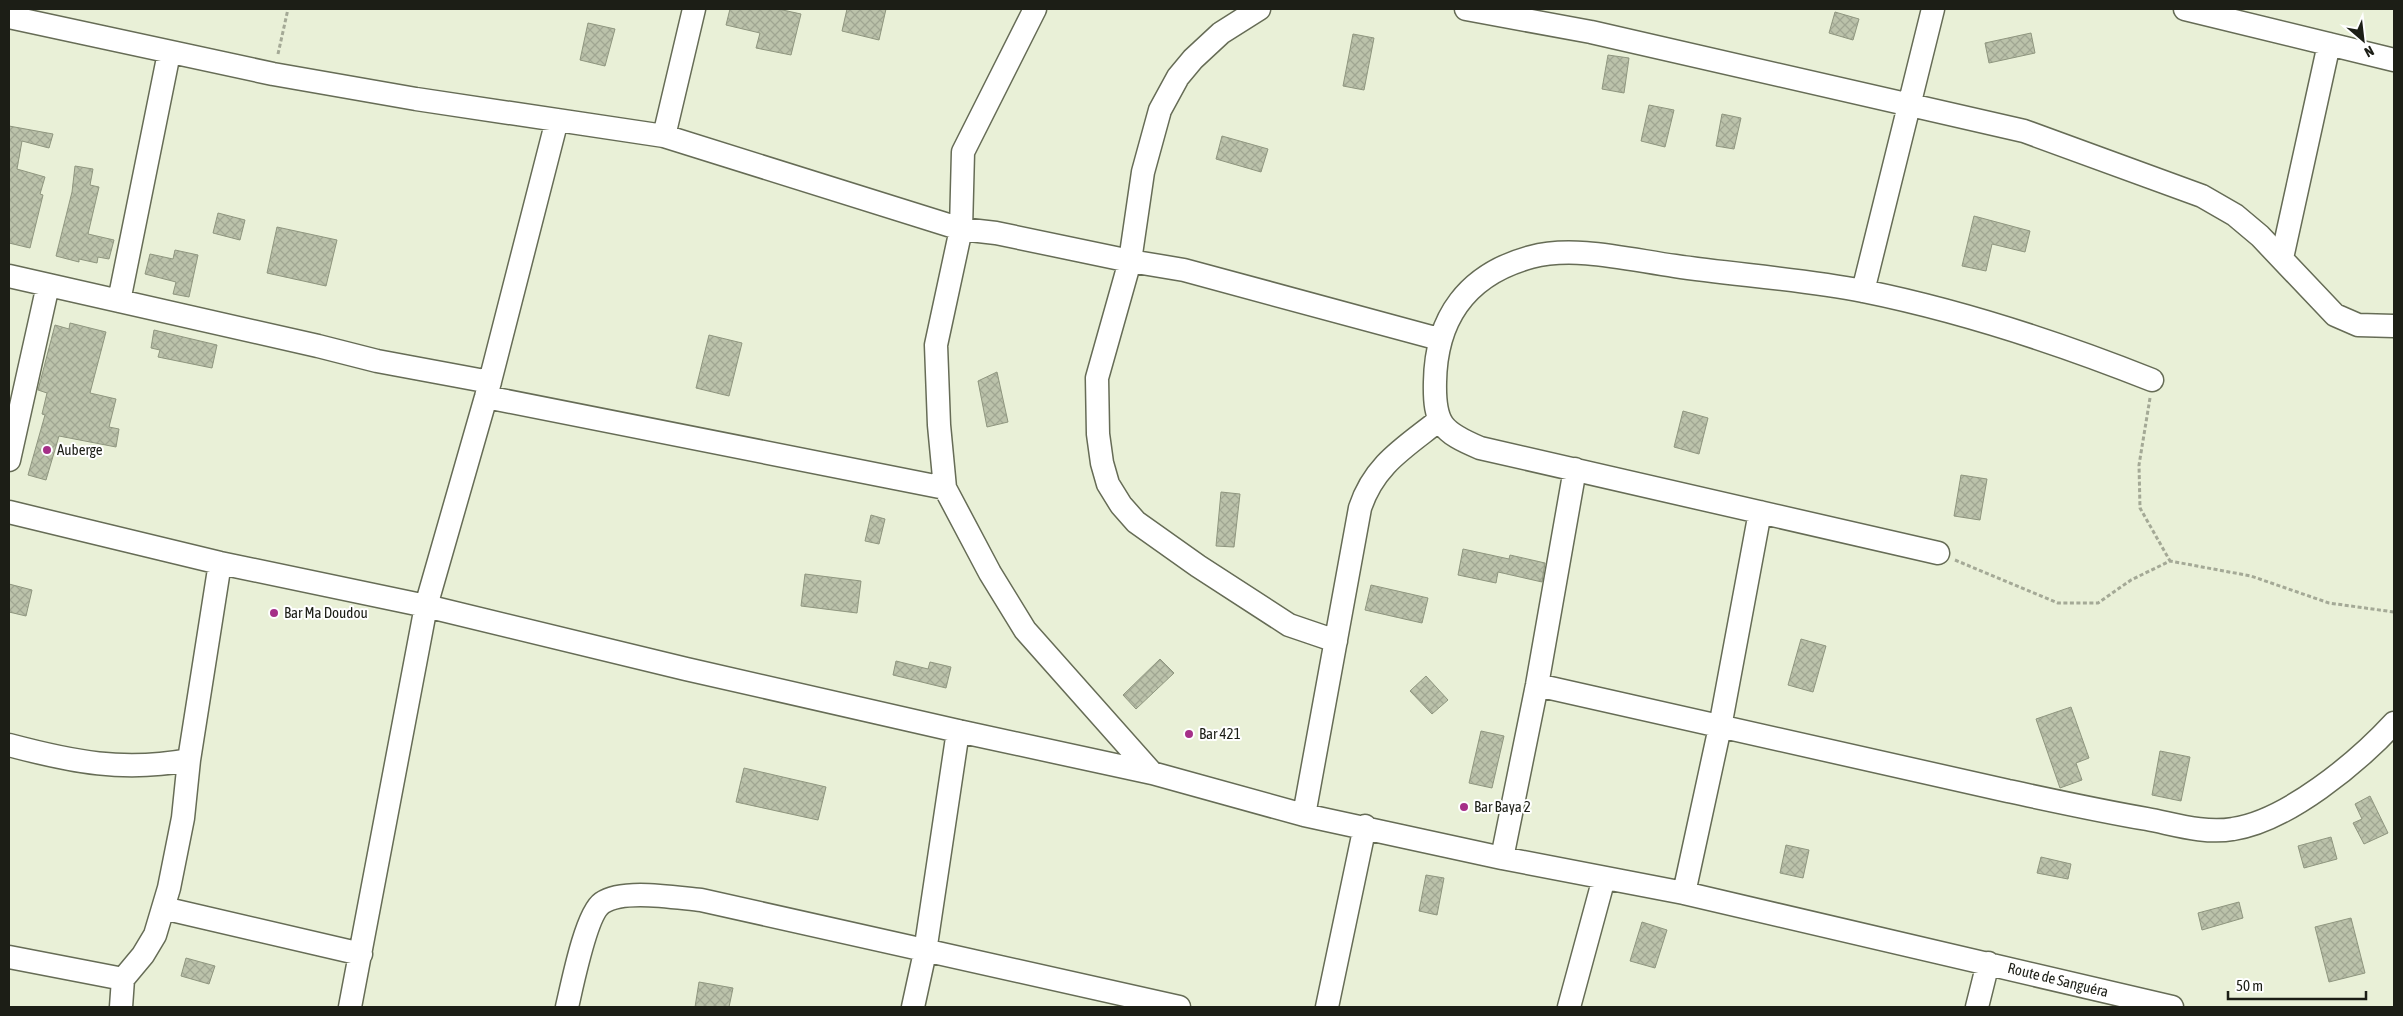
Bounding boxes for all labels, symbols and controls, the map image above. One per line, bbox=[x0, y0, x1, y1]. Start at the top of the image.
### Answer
north arrow bbox=[2338, 15, 2388, 65]
text: N bbox=[2362, 42, 2377, 60]
place label: Auberge bbox=[57, 441, 103, 458]
marker: Auberge bbox=[41, 444, 53, 456]
place label: Bar Ma Doudou bbox=[284, 604, 368, 621]
marker: Bar Ma Doudou bbox=[268, 607, 280, 619]
place label: Bar 421 bbox=[1199, 725, 1241, 742]
marker: Bar 421 bbox=[1183, 728, 1195, 740]
place label: Bar Baya 2 bbox=[1474, 798, 1531, 815]
marker: Bar Baya 2 bbox=[1458, 801, 1470, 813]
street label: Route de Sanguéra bbox=[2006, 959, 2110, 1000]
scale bar bbox=[2228, 968, 2366, 1000]
text: 50 m bbox=[2236, 977, 2263, 994]

